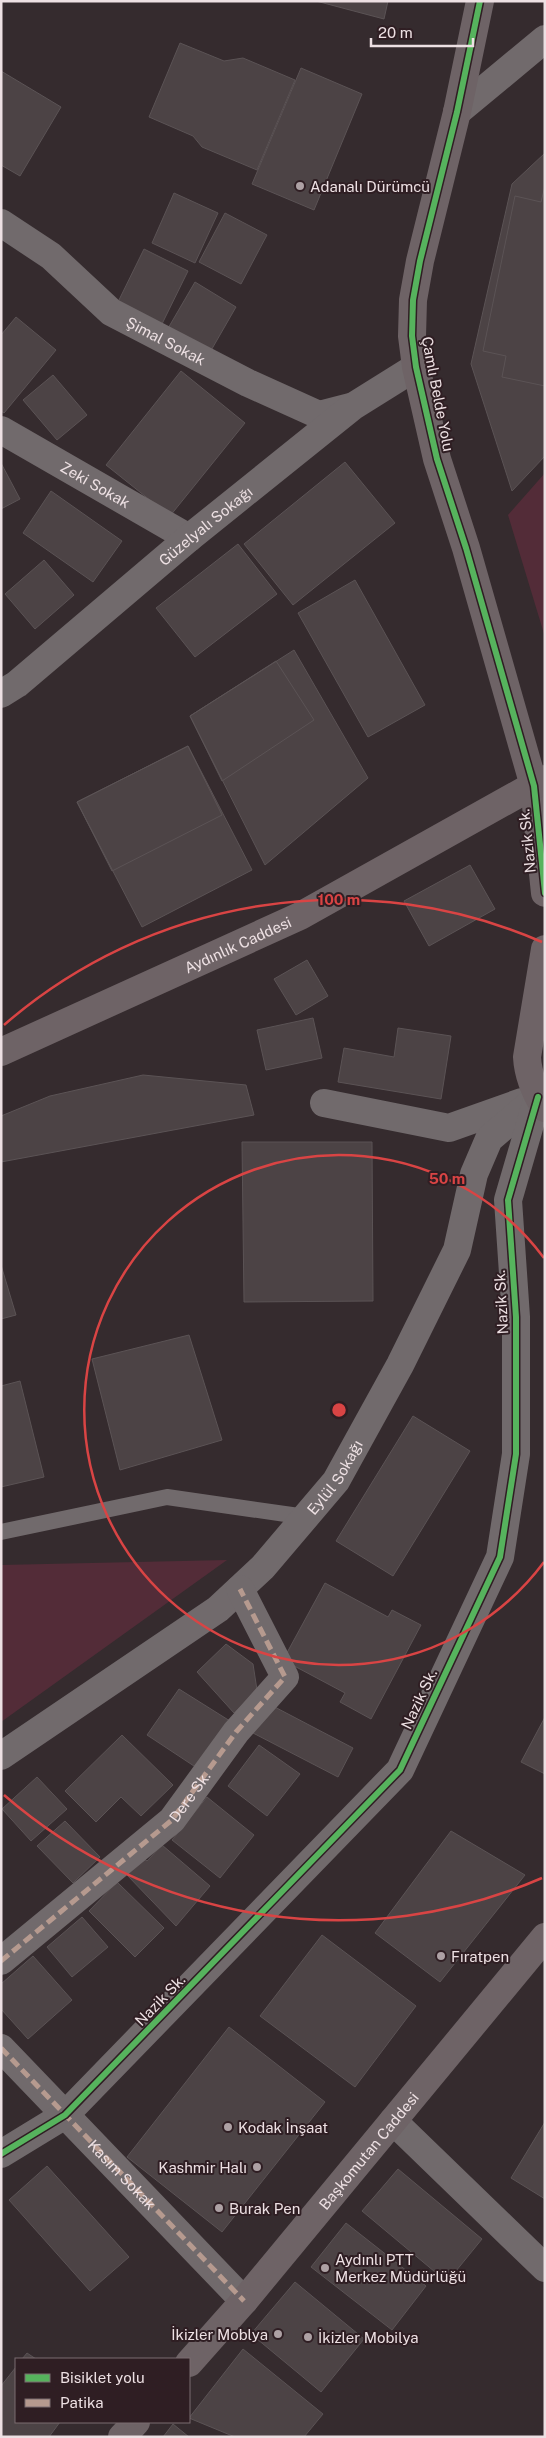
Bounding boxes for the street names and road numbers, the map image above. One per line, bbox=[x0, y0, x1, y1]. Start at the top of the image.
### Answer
street label: Şimal Sokak bbox=[124, 313, 209, 368]
street label: Çamlı Belde Yolu bbox=[419, 335, 457, 453]
street label: Zeki Sokak bbox=[58, 458, 133, 511]
street label: Güzelyalı Sokağı bbox=[155, 482, 255, 569]
street label: Nazik Sk. bbox=[515, 808, 539, 874]
street label: Aydınlık Caddesi bbox=[182, 913, 294, 976]
street label: Nazik Sk. bbox=[491, 1269, 511, 1335]
street label: Eylül Sokağı bbox=[303, 1437, 366, 1518]
street label: Nazik Sk. bbox=[398, 1666, 440, 1732]
street label: Dere Sk. bbox=[165, 1768, 213, 1825]
street label: Nazik Sk. bbox=[131, 1971, 189, 2029]
street label: Başkomutan Caddesi bbox=[315, 2089, 422, 2213]
street label: Kasım Sokak bbox=[85, 2136, 159, 2212]

